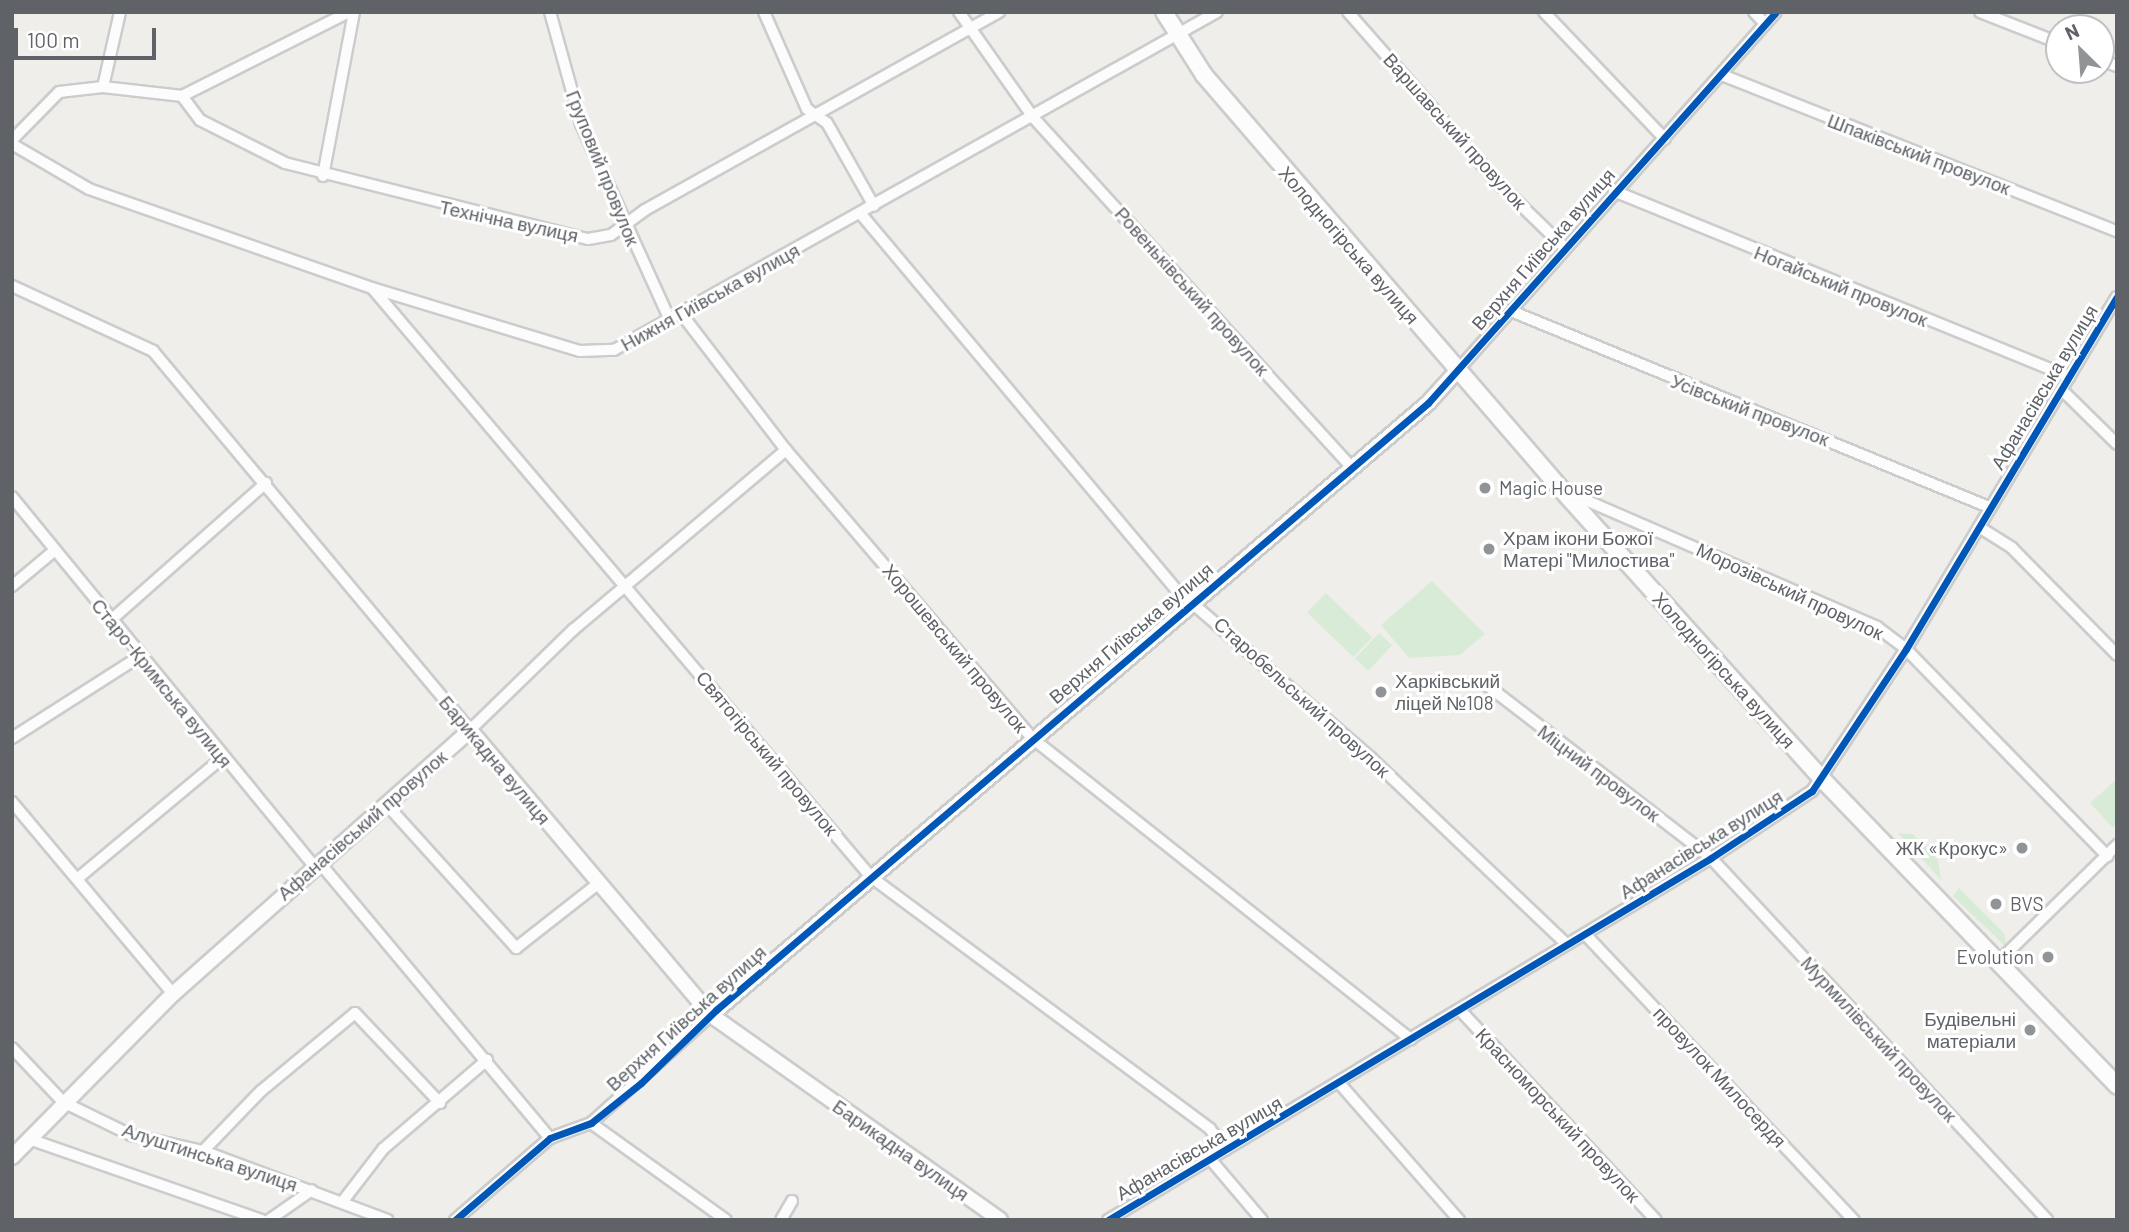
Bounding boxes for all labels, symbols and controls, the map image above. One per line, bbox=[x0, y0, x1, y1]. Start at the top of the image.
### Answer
scale bar bbox=[18, 14, 159, 58]
north arrow bbox=[2045, 14, 2115, 84]
text: N bbox=[2061, 18, 2082, 44]
text: 100 m bbox=[27, 27, 80, 52]
street label: Варшавський провулок bbox=[1379, 48, 1531, 214]
street label: Груповий провулок bbox=[561, 87, 645, 249]
street label: Шпаківський провулок bbox=[1824, 109, 2014, 199]
street label: Холодногірська вулиця bbox=[1274, 161, 1424, 329]
street label: Верхня Гиївська вулиця bbox=[1467, 163, 1619, 335]
street label: Технічна вулиця bbox=[438, 195, 580, 247]
street label: Ровеньківський провулок bbox=[1110, 202, 1274, 380]
street label: Нижня Гиївська вулиця bbox=[617, 238, 803, 356]
street label: Ногайський провулок bbox=[1751, 241, 1931, 331]
street label: Афанасівська вулиця bbox=[1986, 301, 2102, 473]
street label: Усівський провулок bbox=[1668, 369, 1832, 451]
place label: Magic House bbox=[1499, 477, 1603, 499]
marker: Magic House bbox=[1477, 480, 1493, 496]
place label: Храм ікони Божої Матері "Милостива" bbox=[1503, 527, 1674, 571]
street label: Морозівський провулок bbox=[1693, 538, 1887, 644]
marker: Храм ікони Божої Матері "Милостива" bbox=[1481, 541, 1497, 557]
street label: Верхня Гиївська вулиця bbox=[1044, 558, 1218, 708]
street label: Хорошевський провулок bbox=[878, 559, 1032, 737]
street label: Холодногірська вулиця bbox=[1648, 587, 1800, 753]
street label: Старо-Кримська вулиця bbox=[87, 594, 237, 772]
street label: Старобельський провулок bbox=[1209, 612, 1395, 782]
street label: Святогірський провулок bbox=[691, 666, 843, 840]
place label: Харківський ліцей №108 bbox=[1395, 670, 1500, 714]
marker: Харківський ліцей №108 bbox=[1373, 684, 1389, 700]
street label: Барикадна вулиця bbox=[434, 691, 556, 829]
street label: Міцний провулок bbox=[1534, 720, 1664, 826]
street label: Афанасівський провулок bbox=[273, 745, 451, 905]
street label: Афанасівська вулиця bbox=[1615, 785, 1787, 903]
place label: ЖК «Крокус» bbox=[1896, 837, 2008, 859]
marker: ЖК «Крокус» bbox=[2014, 840, 2030, 856]
place label: BVS bbox=[2010, 893, 2044, 915]
marker: BVS bbox=[1988, 896, 2004, 912]
street label: Верхня Гиївська вулиця bbox=[602, 940, 770, 1096]
place label: Evolution bbox=[1957, 946, 2034, 968]
marker: Evolution bbox=[2040, 949, 2056, 965]
street label: Мурмилівський провулок bbox=[1796, 952, 1962, 1126]
street label: провулок Милосердя bbox=[1649, 1002, 1791, 1152]
place label: Будівельні матеріали bbox=[1924, 1008, 2016, 1052]
marker: Будівельні матеріали bbox=[2022, 1022, 2038, 1038]
street label: Красноморський провулок bbox=[1471, 1023, 1645, 1207]
street label: Афанасівська вулиця bbox=[1112, 1091, 1286, 1205]
street label: Барикадна вулиця bbox=[828, 1094, 974, 1206]
street label: Алуштинська вулиця bbox=[120, 1118, 300, 1196]

